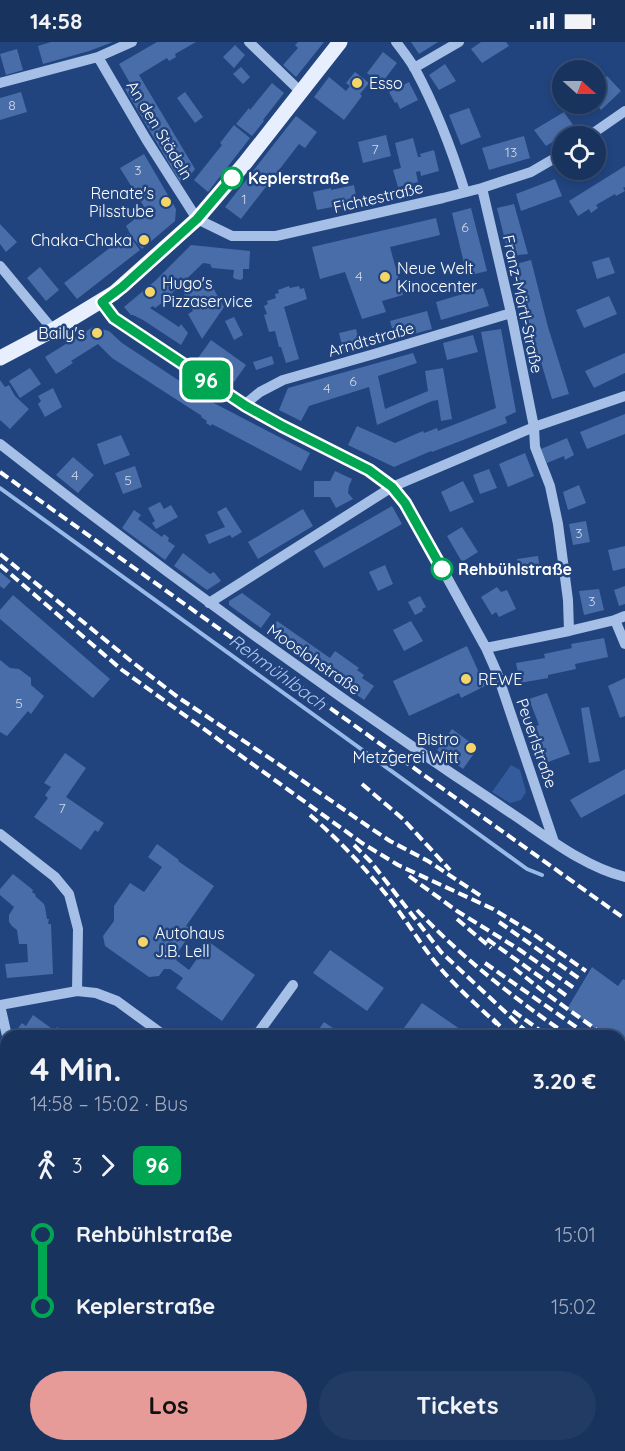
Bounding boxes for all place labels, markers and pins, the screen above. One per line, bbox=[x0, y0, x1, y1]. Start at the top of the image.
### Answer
place label: Esso bbox=[369, 73, 403, 93]
marker: Esso bbox=[350, 76, 364, 90]
marker: Keplerstraße bbox=[221, 167, 243, 189]
place label: Keplerstraße bbox=[248, 168, 349, 188]
place label: Renate's Pilsstube bbox=[89, 183, 154, 221]
marker: Renate's Pilsstube bbox=[159, 195, 173, 209]
place label: Chaka-Chaka bbox=[31, 230, 132, 250]
marker: Chaka-Chaka bbox=[137, 233, 151, 247]
place label: Neue Welt Kinocenter bbox=[397, 258, 477, 296]
marker: Neue Welt Kinocenter bbox=[378, 270, 392, 284]
place label: Hugo's Pizzaservice bbox=[162, 273, 253, 311]
marker: Hugo's Pizzaservice bbox=[143, 285, 157, 299]
place label: Baily's bbox=[38, 323, 85, 343]
marker: Baily's bbox=[90, 326, 104, 340]
marker: Rehbühlstraße bbox=[431, 558, 453, 580]
place label: Rehbühlstraße bbox=[458, 559, 572, 579]
place label: REWE bbox=[478, 669, 522, 689]
marker: REWE bbox=[459, 672, 473, 686]
place label: Bistro Metzgerei Witt bbox=[353, 729, 459, 767]
marker: Bistro Metzgerei Witt bbox=[464, 741, 478, 755]
place label: Autohaus J.B. Lell bbox=[155, 923, 225, 961]
marker: Autohaus J.B. Lell bbox=[136, 935, 150, 949]

